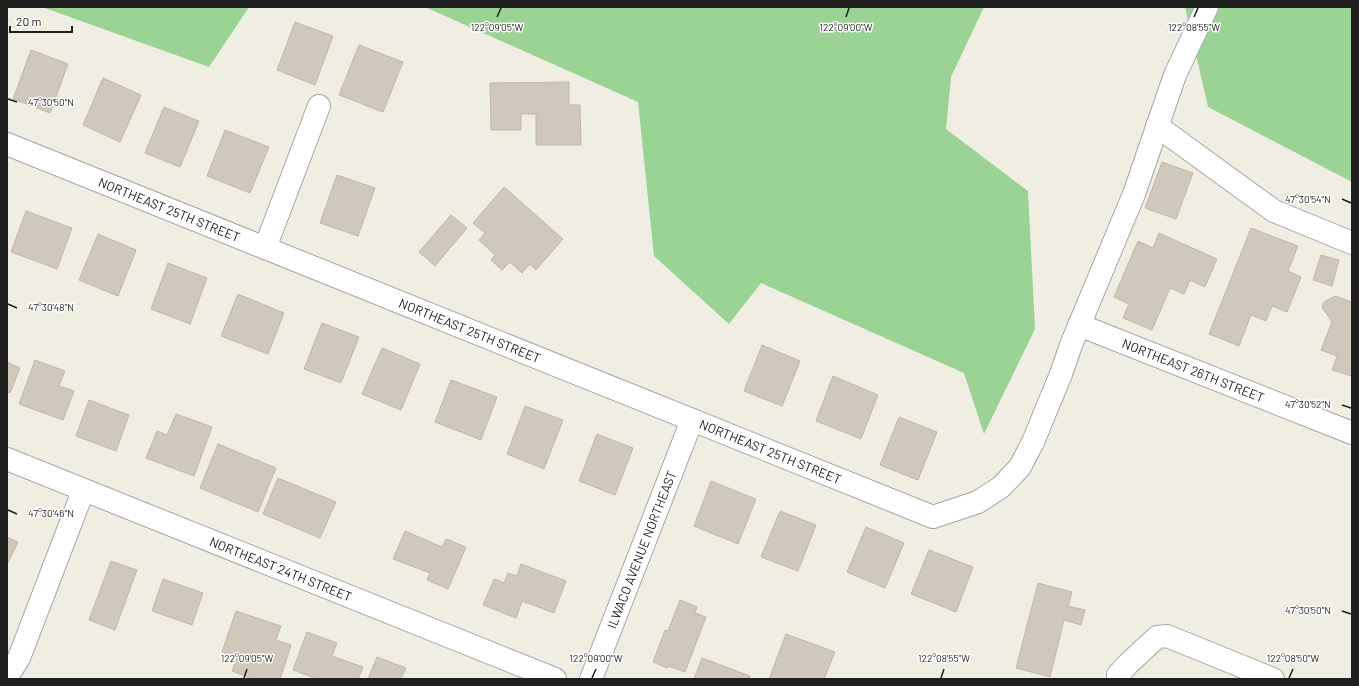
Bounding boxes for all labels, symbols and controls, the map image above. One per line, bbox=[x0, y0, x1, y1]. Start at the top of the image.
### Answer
scale bar bbox=[10, 8, 72, 34]
text: 20 m bbox=[16, 14, 42, 28]
text: 122°09'05"W bbox=[471, 21, 523, 33]
text: 122°09'00"W bbox=[820, 21, 873, 33]
text: 122°08'55"W bbox=[1168, 21, 1220, 33]
text: 47°30'50"N bbox=[28, 96, 74, 108]
street label: NORTHEAST 25TH STREET bbox=[96, 174, 243, 245]
text: 47°30'54"N bbox=[1285, 193, 1331, 205]
street label: NORTHEAST 25TH STREET bbox=[397, 295, 543, 366]
text: 47°30'48"N bbox=[28, 301, 74, 313]
street label: NORTHEAST 26TH STREET bbox=[1120, 335, 1267, 406]
text: 47°30'52"N bbox=[1285, 398, 1331, 410]
street label: NORTHEAST 25TH STREET bbox=[697, 416, 844, 487]
street label: ILWACO AVENUE NORTHEAST bbox=[604, 468, 679, 631]
text: 47°30'46"N bbox=[28, 507, 74, 519]
street label: NORTHEAST 24TH STREET bbox=[207, 533, 354, 605]
text: 47°30'50"N bbox=[1285, 604, 1331, 616]
text: 122°09'05"W bbox=[221, 652, 273, 664]
text: 122°09'00"W bbox=[570, 652, 623, 664]
text: 122°08'55"W bbox=[918, 652, 970, 664]
text: 122°08'50"W bbox=[1267, 652, 1319, 664]

